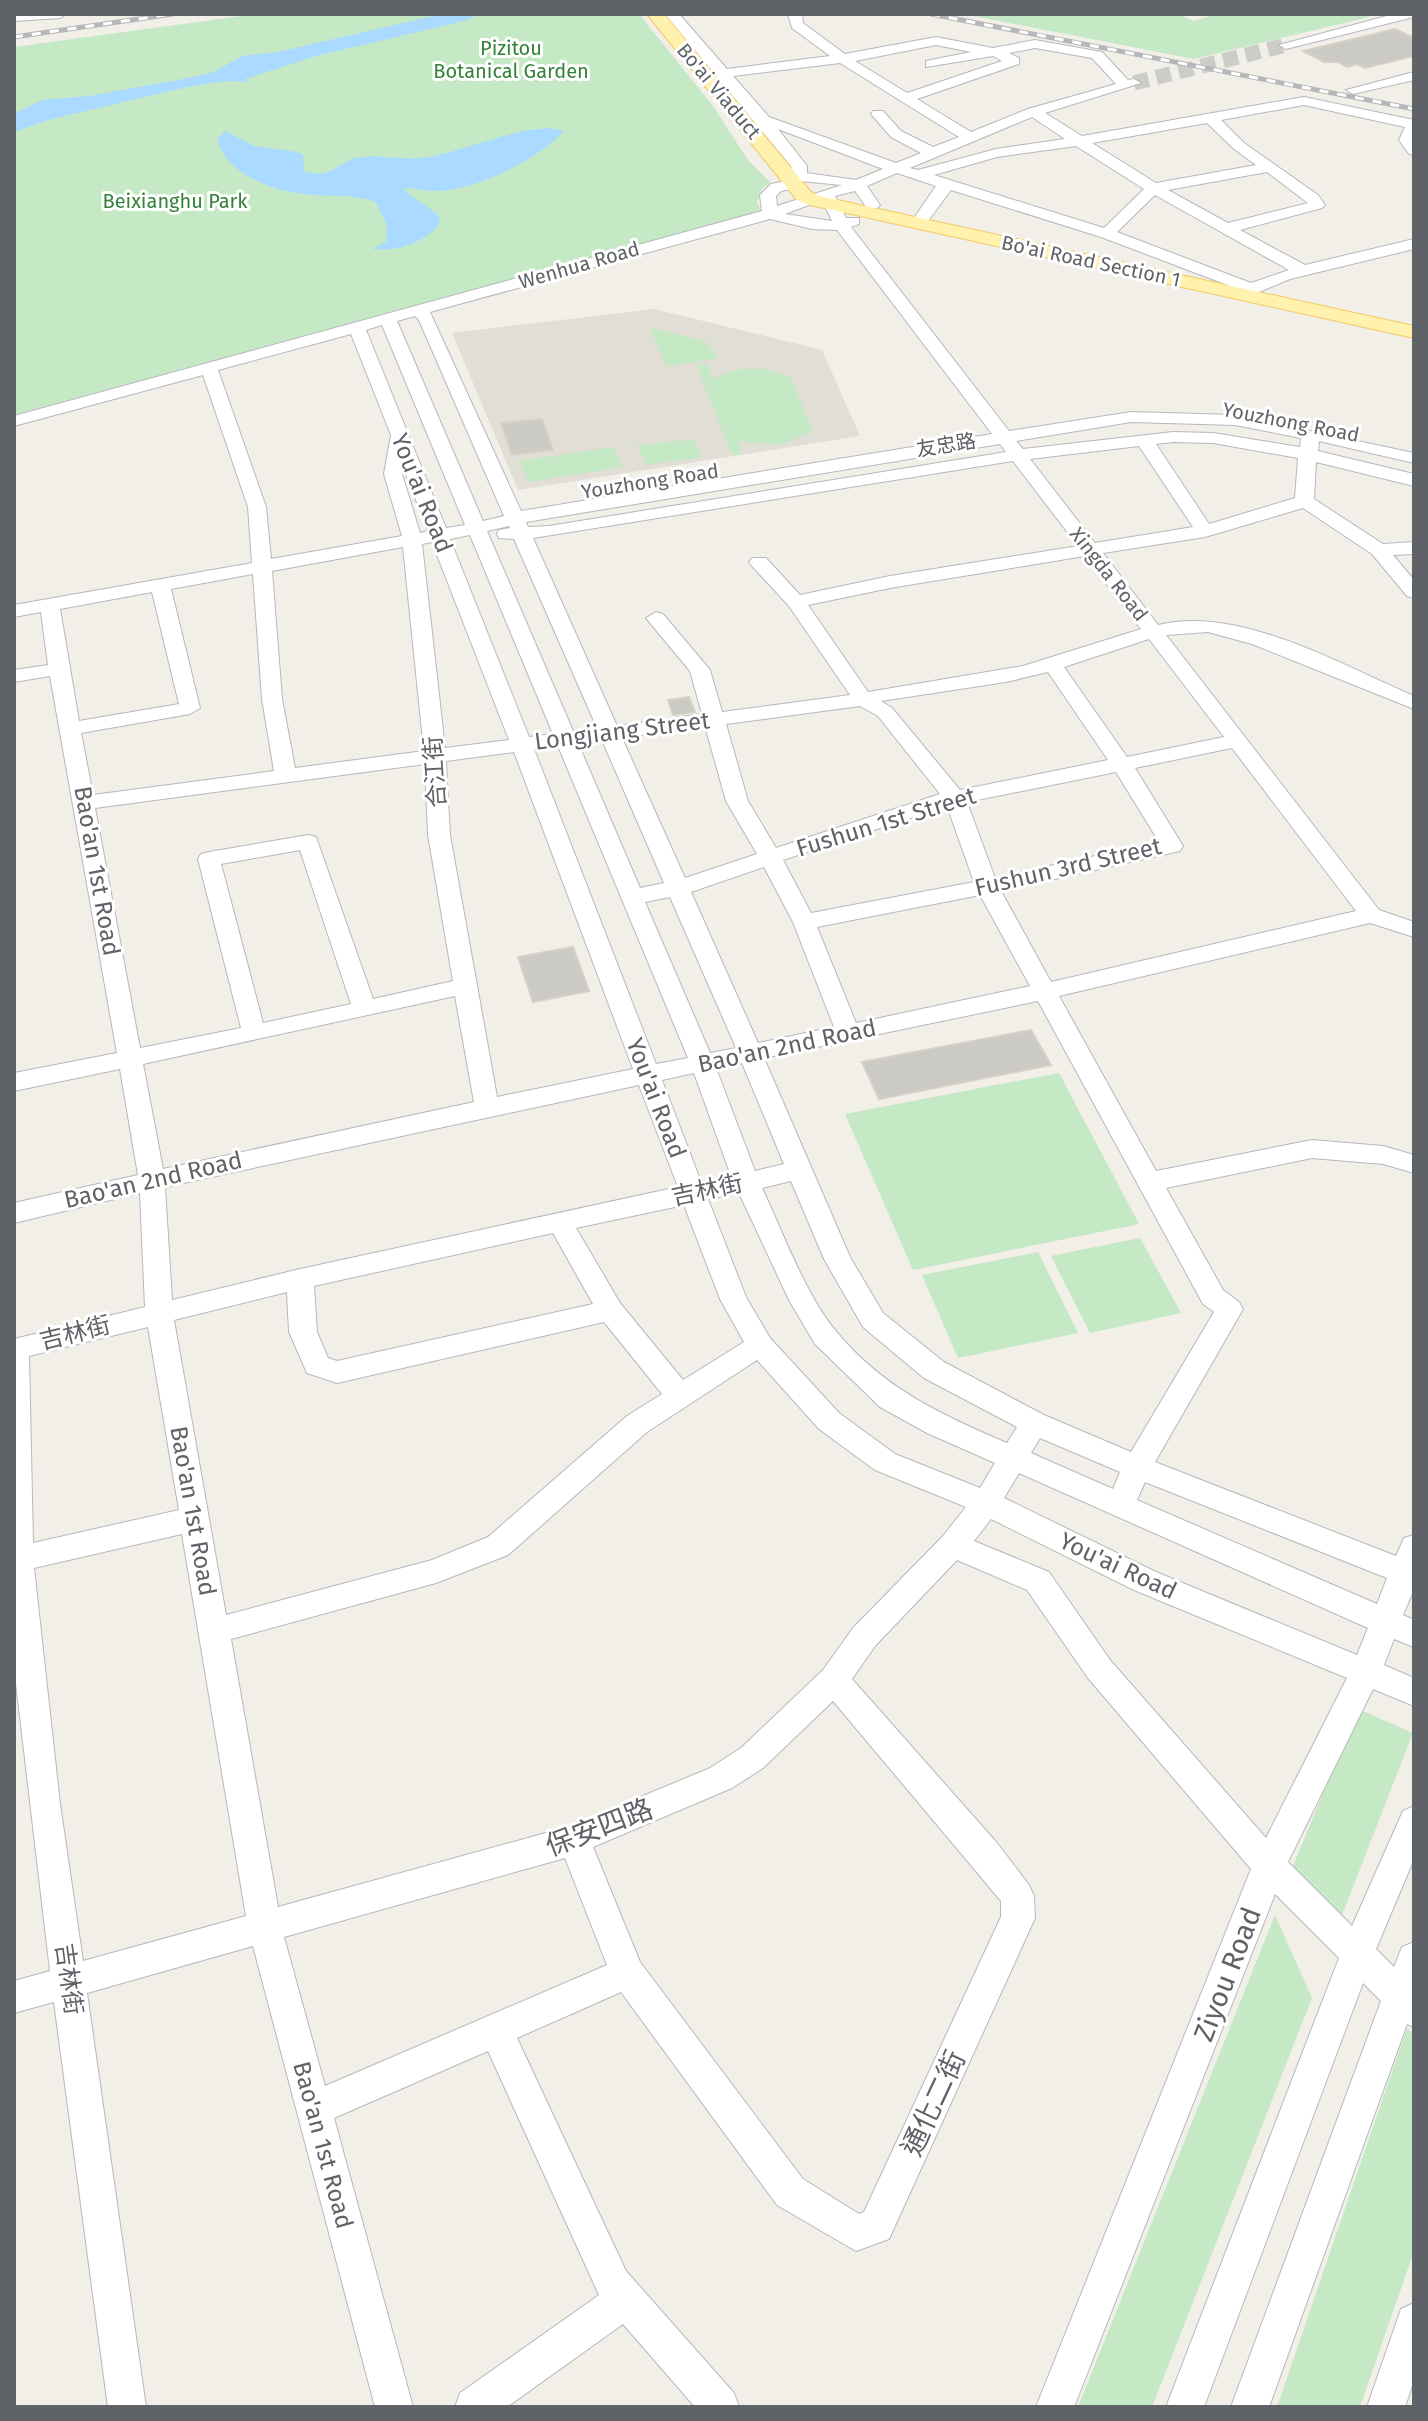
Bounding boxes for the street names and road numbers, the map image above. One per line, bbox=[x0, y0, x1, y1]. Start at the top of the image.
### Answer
street label: Bo'ai Viaduct bbox=[672, 38, 766, 144]
street label: Bo'ai Road Section 1 bbox=[999, 230, 1183, 292]
street label: Wenhua Road bbox=[516, 236, 642, 294]
street label: Youzhong Road bbox=[1221, 397, 1361, 447]
street label: 友忠路 bbox=[914, 428, 978, 462]
street label: You'ai Road bbox=[385, 429, 459, 557]
street label: Youzhong Road bbox=[580, 458, 720, 504]
street label: Xingda Road bbox=[1065, 522, 1153, 626]
street label: Longjiang Street bbox=[533, 706, 712, 756]
street label: 合江街 bbox=[419, 735, 451, 809]
street label: Fushun 1st Street bbox=[793, 781, 979, 863]
street label: Bao'an 1st Road bbox=[68, 784, 126, 958]
street label: Fushun 3rd Street bbox=[972, 832, 1164, 902]
street label: Bao'an 2nd Road bbox=[695, 1013, 879, 1079]
street label: You'ai Road bbox=[620, 1034, 692, 1162]
street label: Bao'an 2nd Road bbox=[61, 1146, 245, 1214]
street label: 吉林街 bbox=[669, 1169, 745, 1211]
street label: 吉林街 bbox=[37, 1311, 113, 1355]
street label: Bao'an 1st Road bbox=[164, 1424, 222, 1598]
street label: You'ai Road bbox=[1055, 1527, 1181, 1605]
street label: 保安四路 bbox=[541, 1792, 657, 1863]
street label: Ziyou Road bbox=[1187, 1903, 1268, 2046]
street label: 吉林街 bbox=[50, 1941, 88, 2017]
street label: 通化二街 bbox=[895, 2045, 972, 2161]
street label: Bao'an 1st Road bbox=[287, 2058, 359, 2232]

